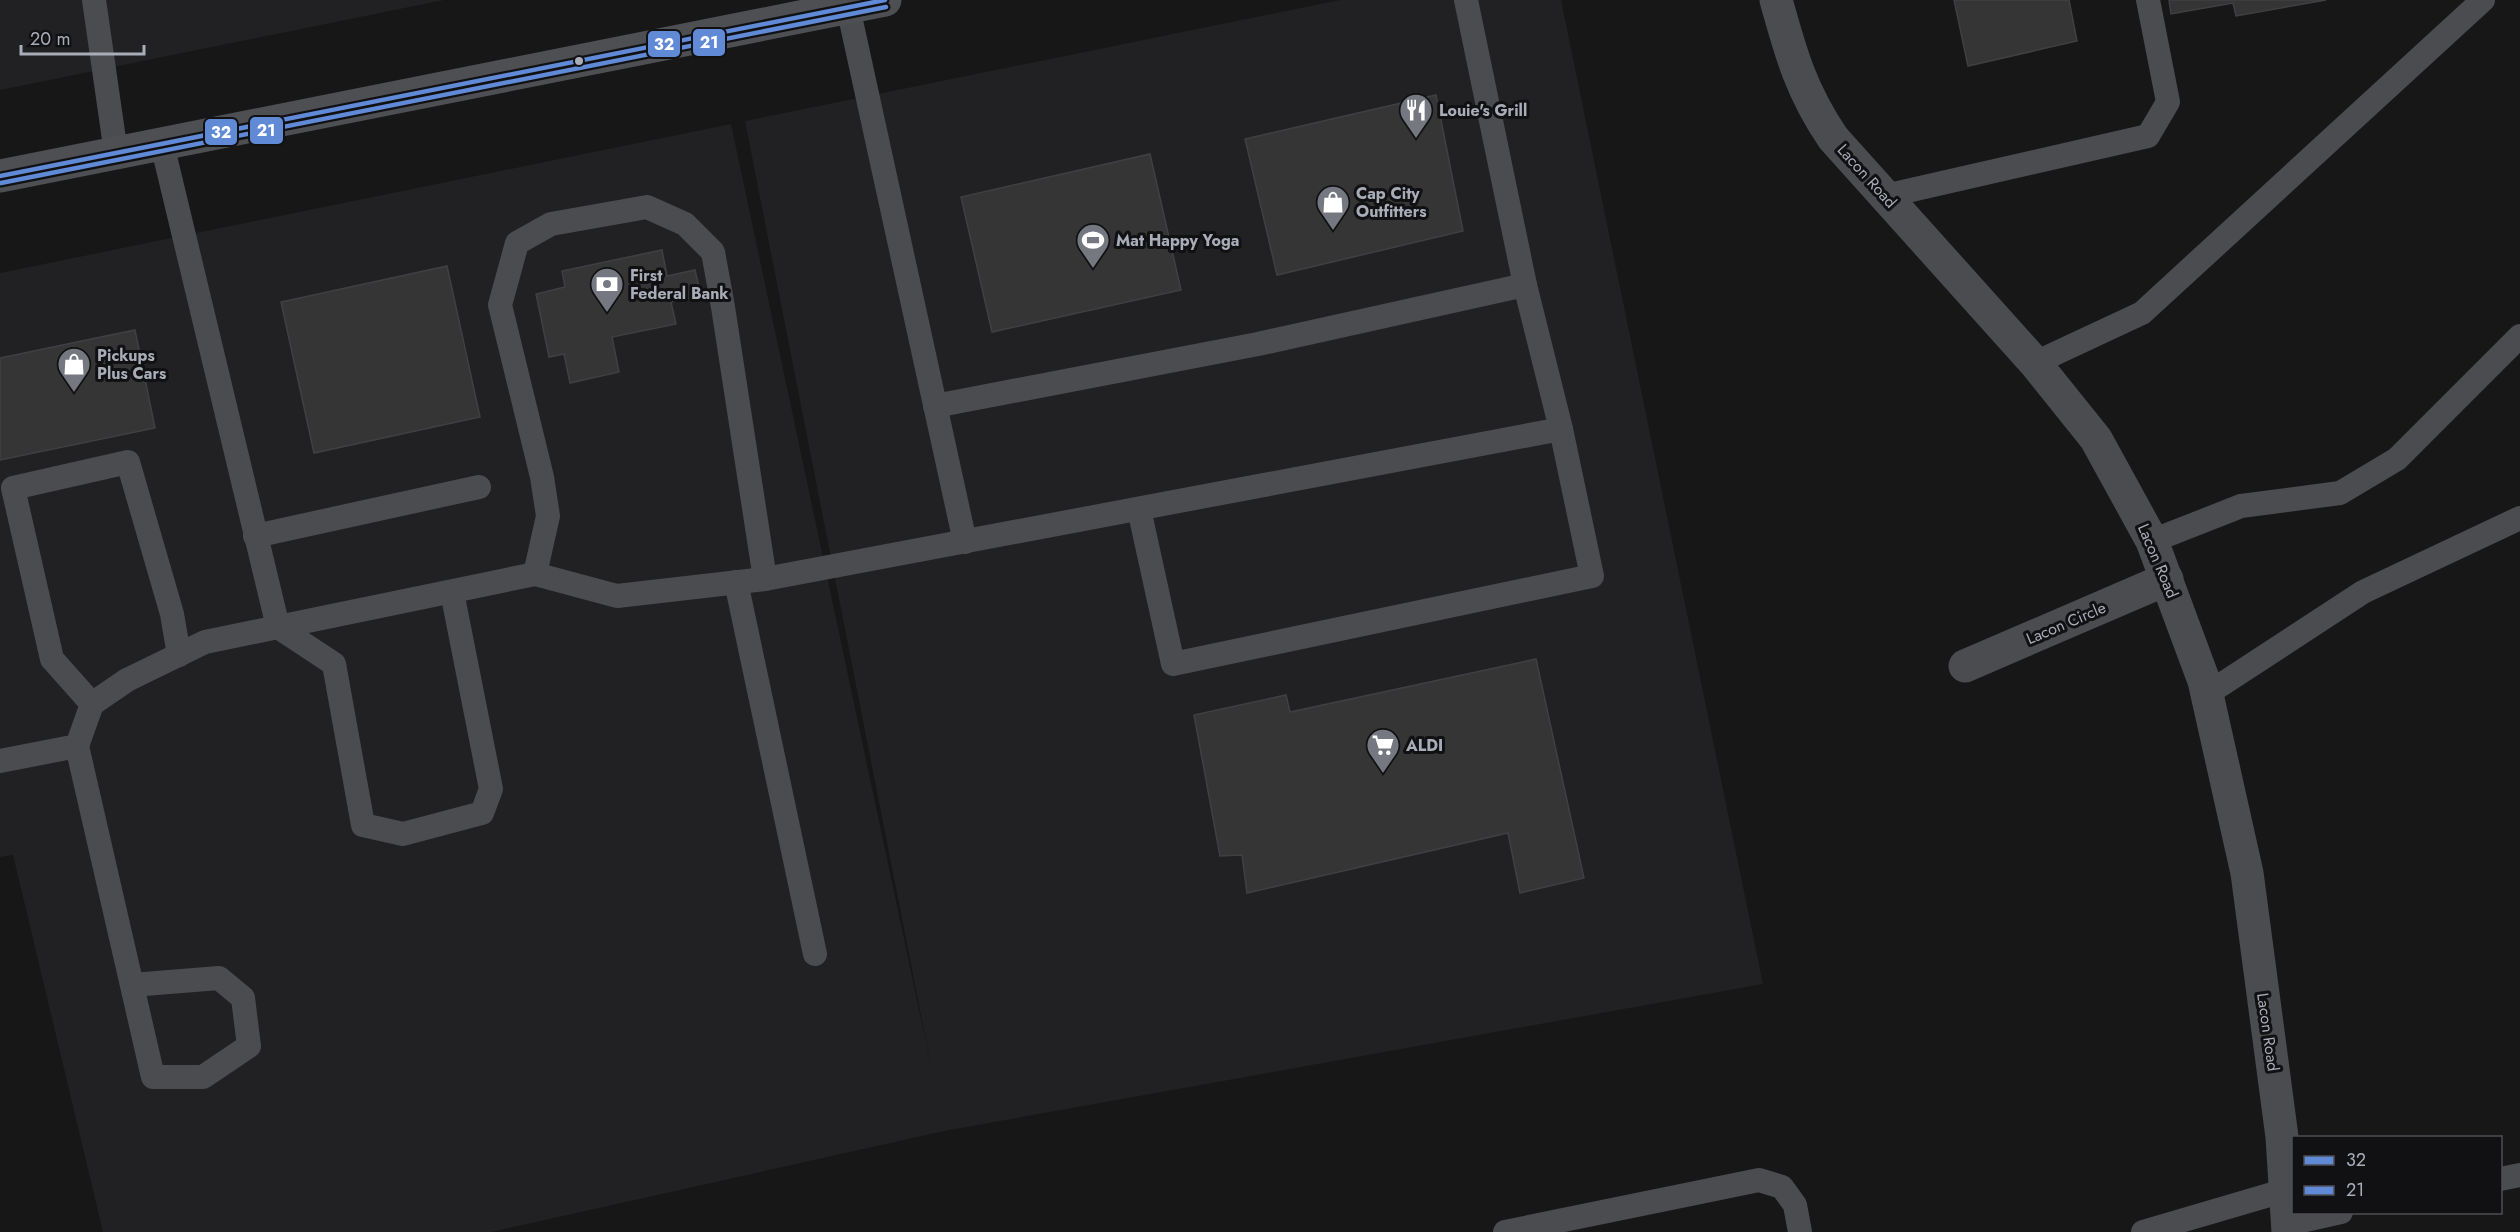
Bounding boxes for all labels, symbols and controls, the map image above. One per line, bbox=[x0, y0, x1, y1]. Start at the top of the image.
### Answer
scale bar bbox=[21, 18, 144, 56]
text: 20 m bbox=[30, 26, 70, 52]
line badge: 21 bbox=[692, 28, 726, 57]
line badge: 32 bbox=[647, 30, 681, 58]
text: 21 bbox=[700, 31, 718, 54]
text: 32 bbox=[654, 33, 674, 56]
unlabelled marker bbox=[573, 55, 585, 67]
restaurant icon: Louie's Grill bbox=[1398, 92, 1434, 139]
place label: Louie's Grill bbox=[1439, 99, 1527, 122]
line badge: 21 bbox=[249, 116, 284, 145]
line badge: 32 bbox=[204, 118, 238, 146]
text: 21 bbox=[257, 119, 275, 142]
text: 32 bbox=[211, 121, 231, 144]
street label: Lacon Road bbox=[1832, 139, 1902, 213]
place label: Cap City Outfitters bbox=[1356, 182, 1427, 223]
shop icon: Cap City Outfitters bbox=[1315, 184, 1351, 231]
sports icon: Mat Happy Yoga bbox=[1075, 222, 1111, 269]
place label: Mat Happy Yoga bbox=[1116, 229, 1239, 252]
place label: First Federal Bank bbox=[630, 264, 729, 305]
bank icon: First Federal Bank bbox=[589, 266, 625, 313]
place label: Pickups Plus Cars bbox=[97, 344, 166, 385]
shop icon: Pickups Plus Cars bbox=[56, 346, 92, 393]
street label: Lacon Road bbox=[2132, 520, 2184, 602]
street label: Lacon Circle bbox=[2023, 596, 2109, 650]
supermarket icon: ALDI bbox=[1365, 727, 1401, 774]
place label: ALDI bbox=[1405, 734, 1443, 757]
street label: Lacon Road bbox=[2251, 991, 2285, 1073]
legend bbox=[2292, 1136, 2502, 1214]
text: 32 bbox=[2346, 1147, 2366, 1173]
text: 21 bbox=[2346, 1177, 2364, 1203]

